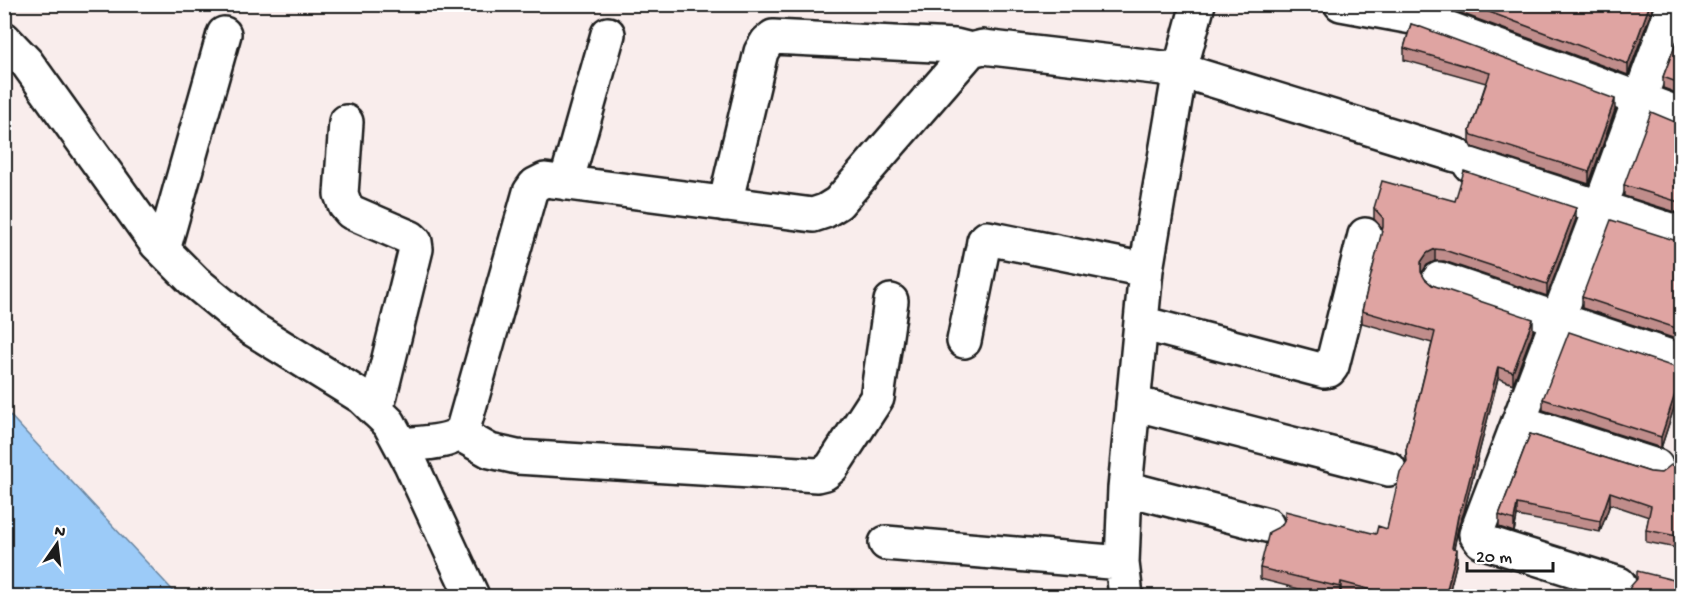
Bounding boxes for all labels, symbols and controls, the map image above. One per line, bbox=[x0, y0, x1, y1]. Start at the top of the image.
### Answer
north arrow bbox=[27, 514, 87, 574]
text: N bbox=[52, 522, 68, 543]
scale bar bbox=[1467, 535, 1552, 573]
text: 20 m bbox=[1476, 548, 1512, 569]

